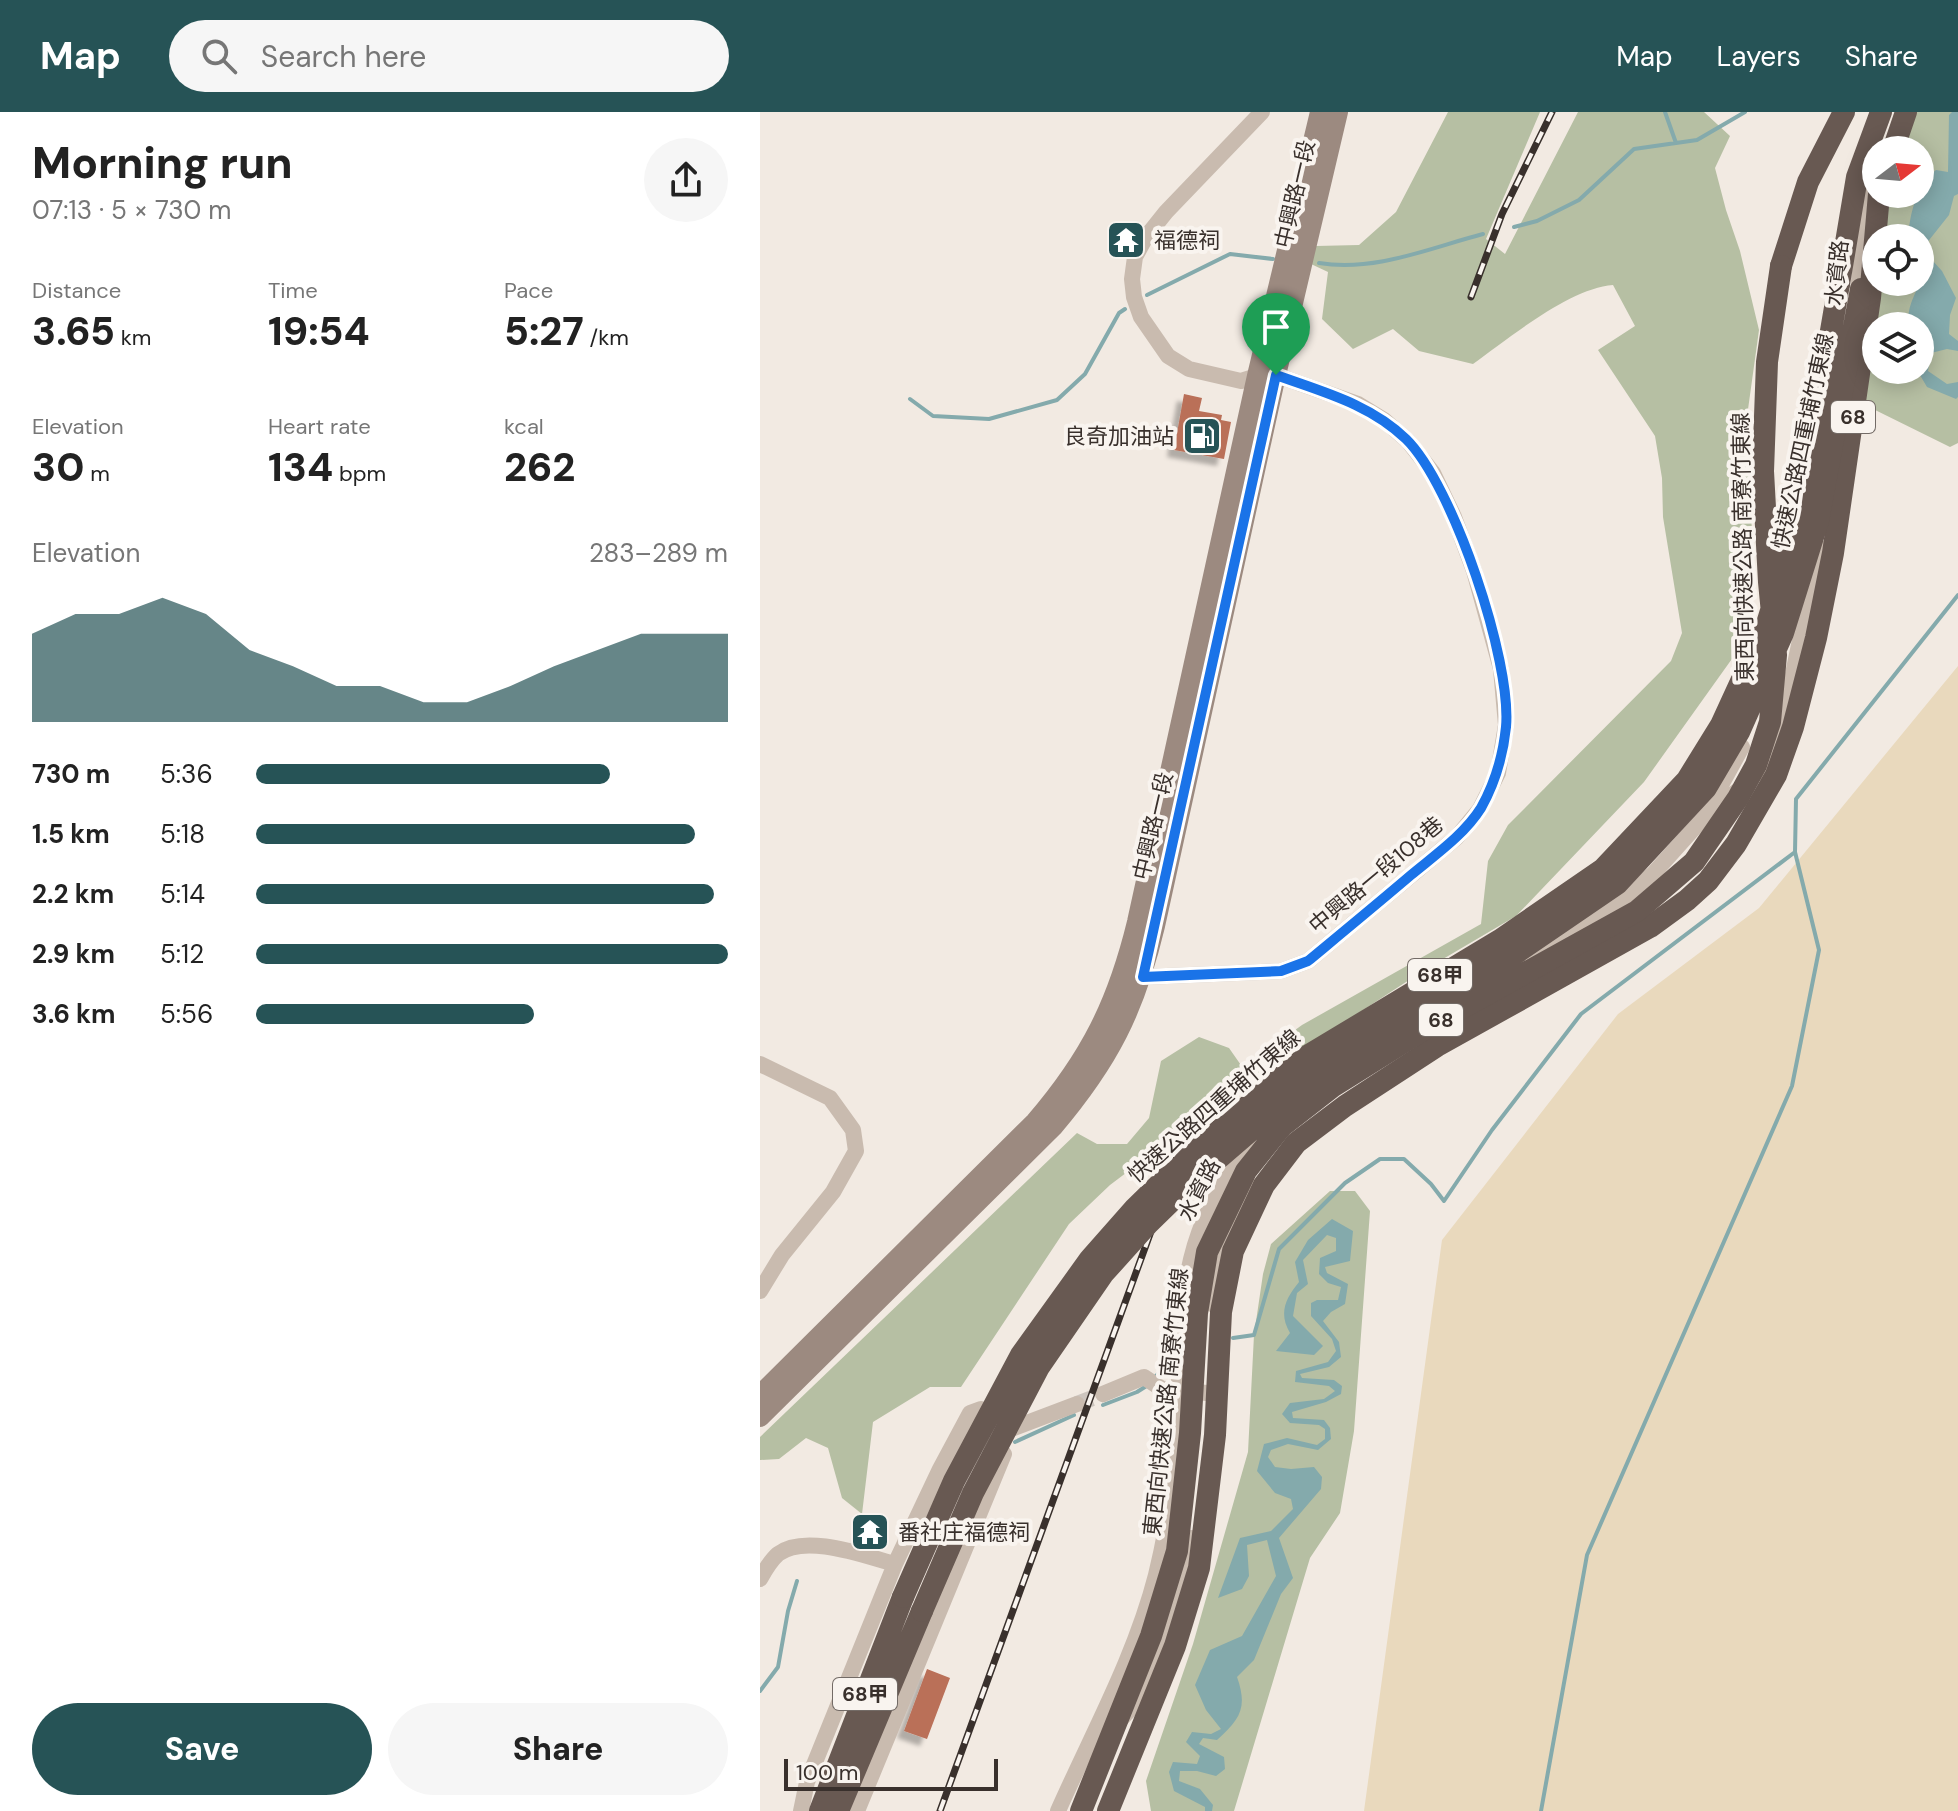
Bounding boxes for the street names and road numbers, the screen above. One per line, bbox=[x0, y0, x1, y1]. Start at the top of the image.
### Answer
street label: 中興路一段 bbox=[1268, 137, 1322, 251]
street label: 水資路 bbox=[1819, 239, 1855, 307]
street label: 快速公路四重埔竹東線 bbox=[1766, 330, 1840, 552]
road number: 68 bbox=[1831, 401, 1875, 433]
street label: 東西向快速公路 南寮竹東線 bbox=[1726, 412, 1760, 682]
street label: 中興路一段 bbox=[1126, 769, 1180, 883]
street label: 中興路一段108巷 bbox=[1303, 810, 1449, 940]
road number: 68甲 bbox=[1408, 959, 1472, 991]
road number: 68 bbox=[1419, 1004, 1463, 1036]
street label: 快速公路四重埔竹東線 bbox=[1121, 1023, 1307, 1189]
street label: 水資路 bbox=[1171, 1154, 1227, 1226]
street label: 東西向快速公路 南寮竹東線 bbox=[1137, 1266, 1195, 1538]
road number: 68甲 bbox=[833, 1678, 897, 1710]

